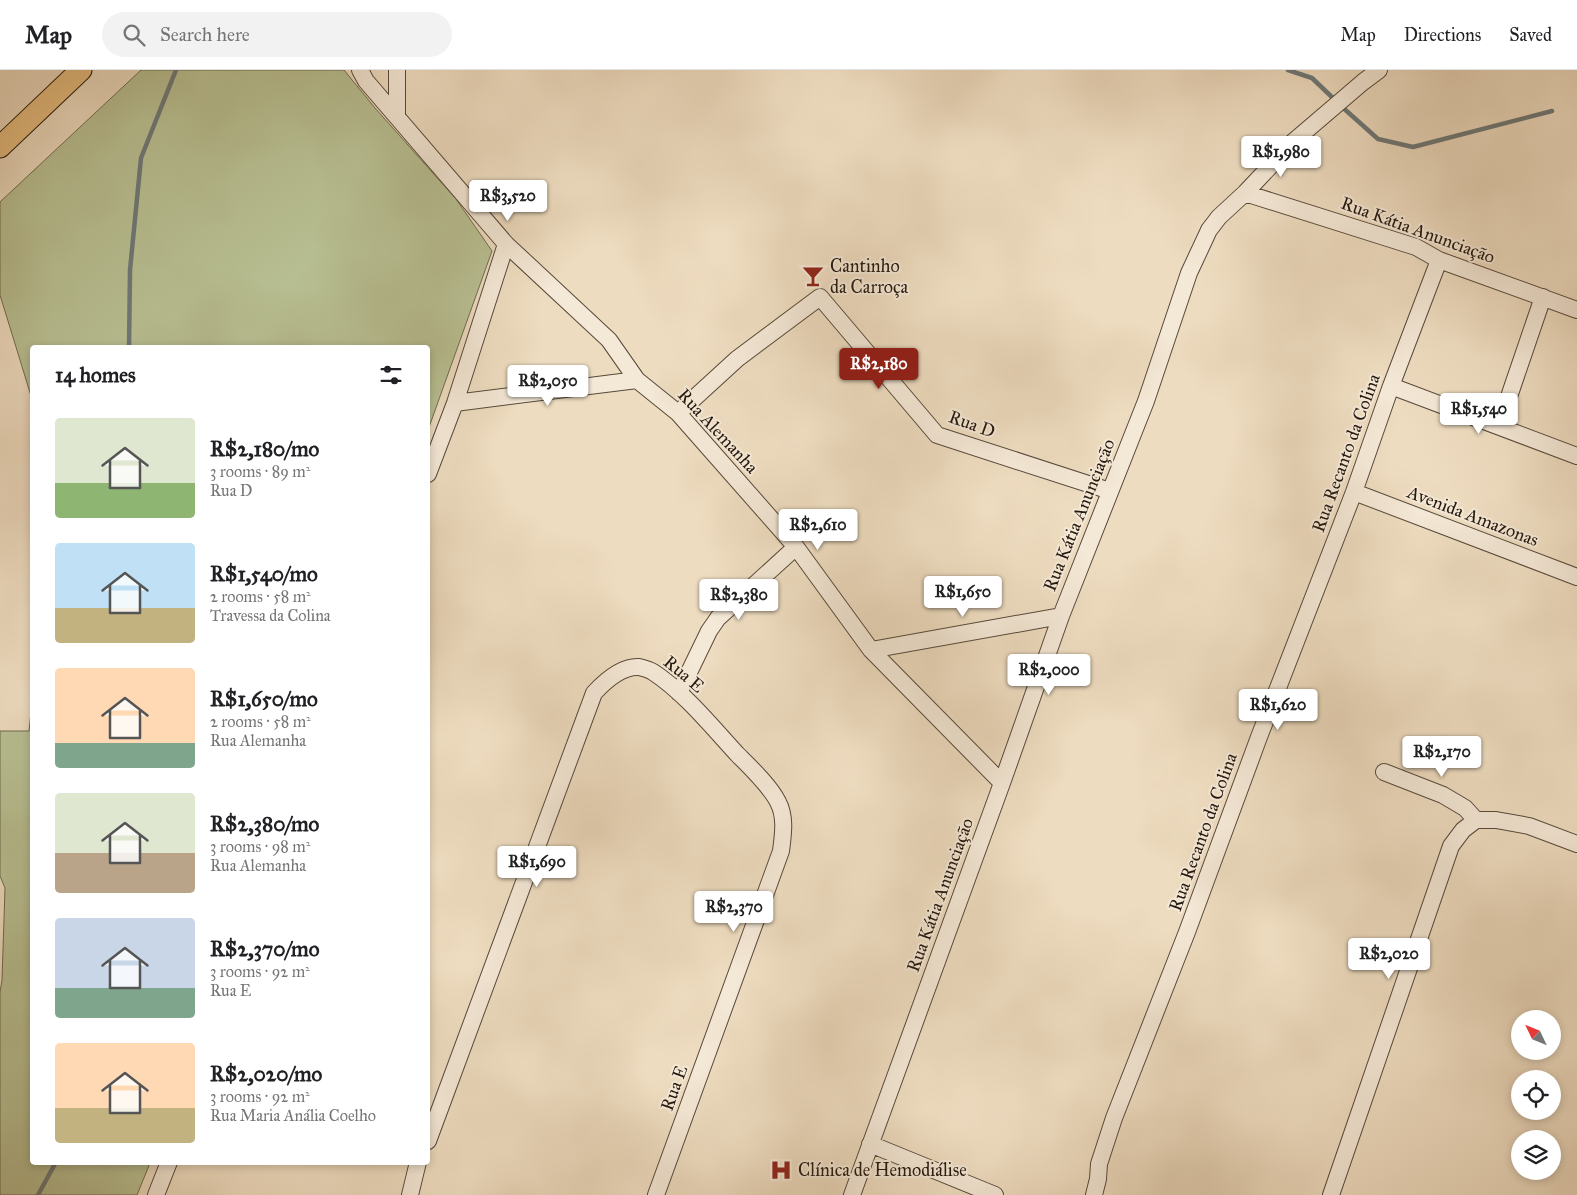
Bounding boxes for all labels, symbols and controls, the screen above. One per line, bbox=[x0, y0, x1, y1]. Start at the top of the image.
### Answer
search box bbox=[102, 12, 452, 57]
text: Map bbox=[25, 20, 72, 50]
icon: search bbox=[120, 21, 148, 49]
text: Search here bbox=[160, 23, 250, 46]
text: Map bbox=[1340, 24, 1376, 46]
text: Directions bbox=[1404, 24, 1481, 46]
text: Saved bbox=[1509, 24, 1552, 46]
pin: R$1,980 bbox=[1235, 136, 1327, 178]
text: R$1,980 bbox=[1252, 142, 1310, 161]
pin: R$3,520 bbox=[462, 180, 554, 222]
text: R$3,520 bbox=[480, 186, 536, 205]
street label: Rua Kátia Anunciação bbox=[1338, 192, 1498, 268]
place label: Cantinho da Carroça bbox=[830, 255, 909, 298]
bar icon: Cantinho da Carroça bbox=[800, 263, 826, 289]
pin: R$2,180 bbox=[833, 348, 925, 390]
text: R$2,180 bbox=[850, 354, 908, 373]
icon: filters bbox=[377, 361, 405, 389]
text: 14 homes bbox=[55, 362, 136, 388]
pin: R$2,050 bbox=[502, 364, 594, 407]
street label: Rua Recanto da Colina bbox=[1307, 370, 1385, 535]
text: R$2,050 bbox=[518, 371, 578, 390]
street label: Rua Alemanha bbox=[673, 384, 763, 478]
pin: R$1,540 bbox=[1433, 392, 1525, 435]
text: R$1,540 bbox=[1451, 399, 1507, 418]
street label: Rua D bbox=[946, 405, 998, 443]
text: R$2,180/mo bbox=[210, 436, 319, 462]
street label: Rua Kátia Anunciação bbox=[1038, 436, 1120, 594]
icon: home bbox=[95, 438, 155, 498]
text: 3 rooms · 89 m² bbox=[210, 462, 310, 481]
text: Rua D bbox=[210, 481, 252, 500]
street label: Avenida Amazonas bbox=[1403, 481, 1542, 551]
pin: R$2,610 bbox=[772, 508, 864, 551]
text: R$2,610 bbox=[790, 515, 846, 534]
text: R$1,540/mo bbox=[210, 561, 318, 587]
icon: home bbox=[95, 563, 155, 623]
pin: R$1,650 bbox=[917, 576, 1009, 618]
pin: R$2,380 bbox=[693, 578, 785, 621]
text: R$1,650 bbox=[935, 582, 991, 601]
text: R$2,380 bbox=[710, 585, 768, 604]
text: 2 rooms · 58 m² bbox=[210, 587, 311, 606]
text: Travessa da Colina bbox=[210, 606, 331, 625]
street label: Rua E bbox=[659, 651, 709, 697]
pin: R$2,000 bbox=[1003, 654, 1095, 696]
text: R$2,000 bbox=[1018, 660, 1080, 679]
text: R$1,650/mo bbox=[210, 686, 318, 712]
icon: home bbox=[95, 688, 155, 748]
pin: R$1,620 bbox=[1232, 688, 1324, 731]
text: R$1,620 bbox=[1250, 695, 1306, 714]
text: 2 rooms · 58 m² bbox=[210, 712, 311, 731]
text: Rua Alemanha bbox=[210, 731, 306, 750]
pin: R$2,170 bbox=[1396, 736, 1488, 778]
text: R$2,170 bbox=[1413, 742, 1471, 761]
street label: Rua Recanto da Colina bbox=[1164, 749, 1242, 914]
text: R$2,380/mo bbox=[210, 811, 319, 837]
icon: home bbox=[95, 813, 155, 873]
street label: Rua Kátia Anunciação bbox=[902, 815, 978, 975]
text: 3 rooms · 98 m² bbox=[210, 837, 310, 856]
pin: R$1,690 bbox=[491, 846, 583, 888]
text: R$1,690 bbox=[508, 852, 566, 871]
text: Rua Alemanha bbox=[210, 856, 306, 875]
pin: R$2,370 bbox=[688, 890, 780, 933]
text: R$2,370 bbox=[705, 897, 763, 916]
text: R$2,370/mo bbox=[210, 936, 319, 962]
icon: home bbox=[95, 938, 155, 998]
pin: R$2,020 bbox=[1343, 938, 1435, 980]
text: R$2,020 bbox=[1359, 944, 1419, 963]
text: 3 rooms · 92 m² bbox=[210, 962, 310, 981]
text: Rua E bbox=[210, 981, 251, 1000]
north arrow bbox=[1511, 1010, 1561, 1060]
map controls bbox=[1511, 1010, 1561, 1180]
text: R$2,020/mo bbox=[210, 1061, 322, 1087]
street label: Rua E bbox=[656, 1062, 692, 1114]
icon: home bbox=[95, 1063, 155, 1123]
button: locate bbox=[1511, 1070, 1561, 1120]
text: 3 rooms · 92 m² bbox=[210, 1087, 310, 1106]
text: Rua Maria Anália Coelho bbox=[210, 1106, 376, 1125]
button: layers bbox=[1511, 1130, 1561, 1180]
hospital icon: Clínica de Hemodiálise bbox=[768, 1157, 794, 1183]
place label: Clínica de Hemodiálise bbox=[798, 1159, 967, 1181]

